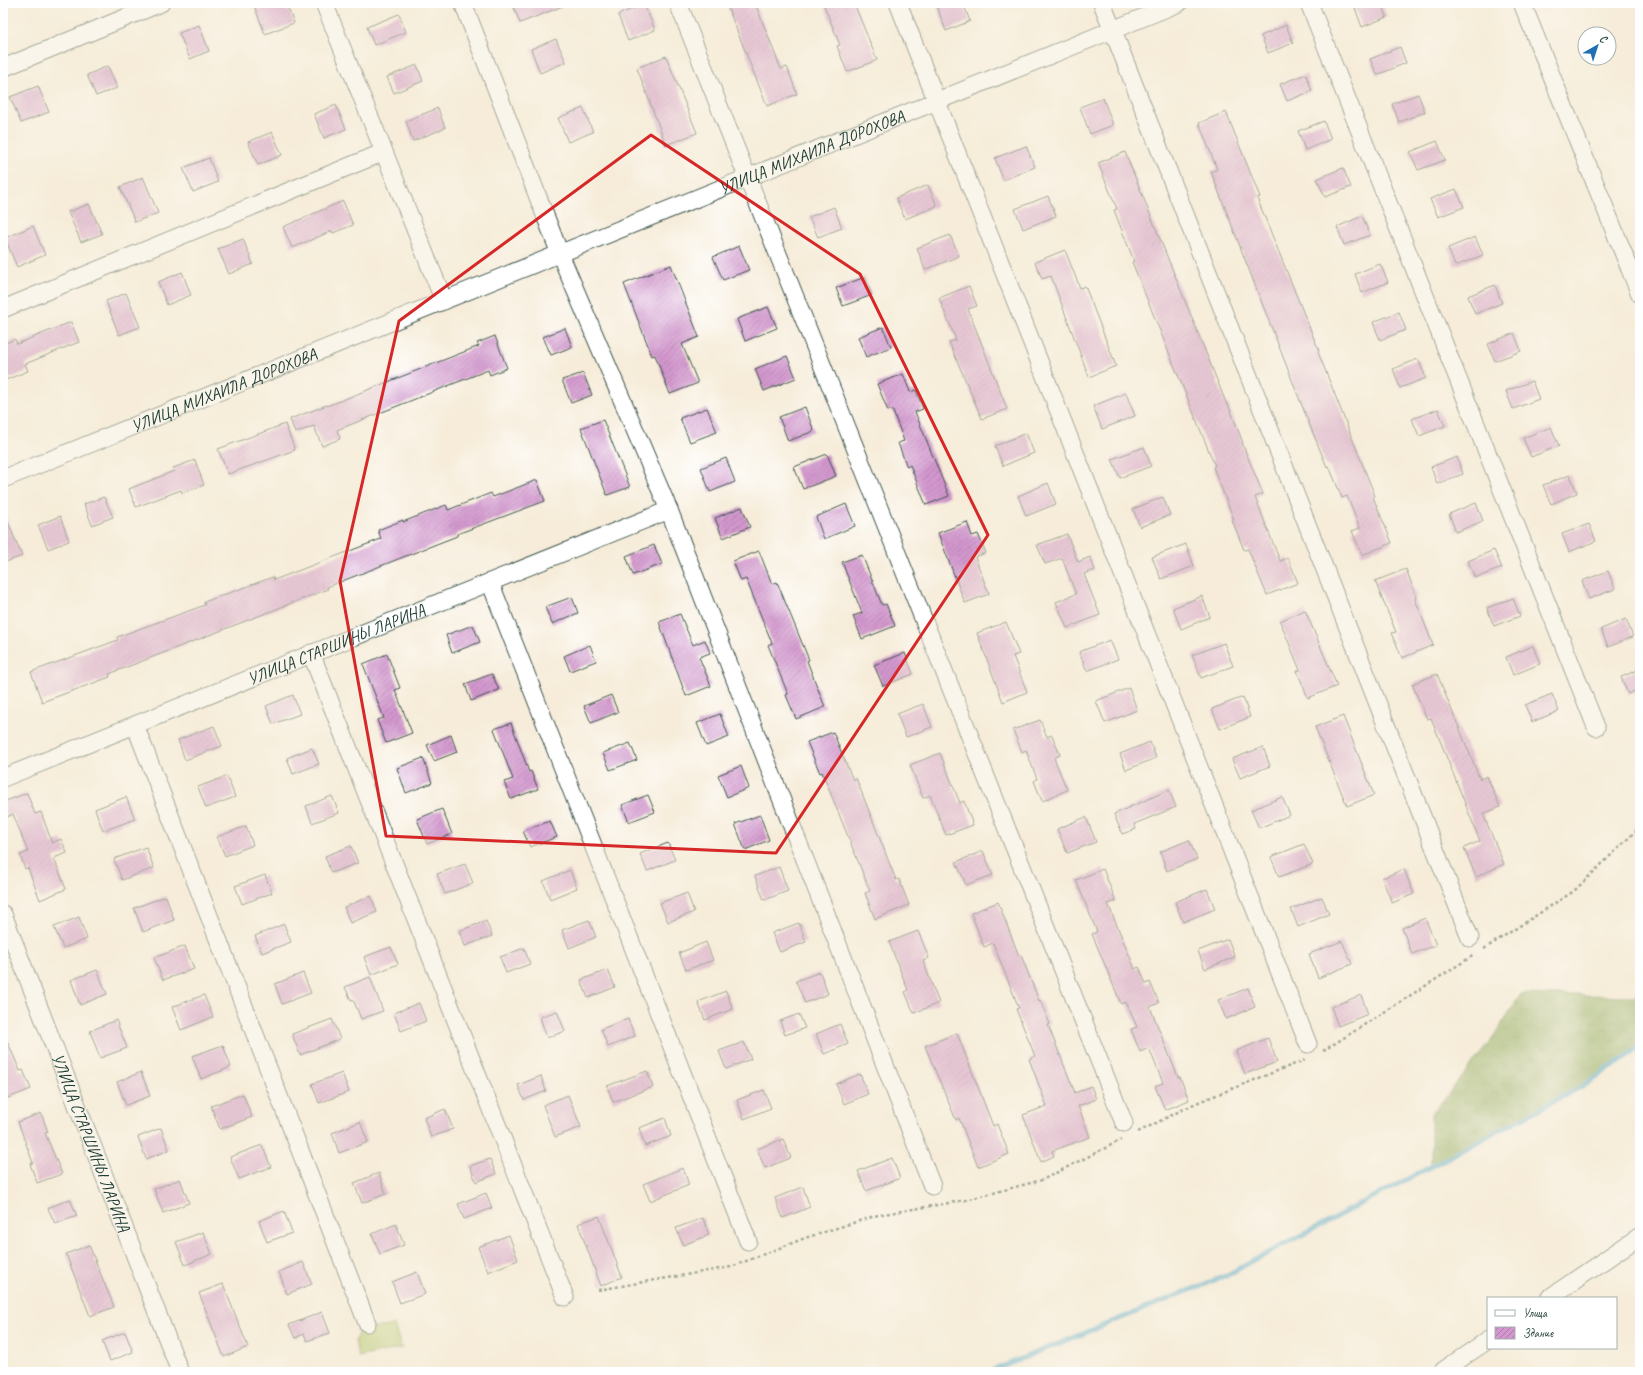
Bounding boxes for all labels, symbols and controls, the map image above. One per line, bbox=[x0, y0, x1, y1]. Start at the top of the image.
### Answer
north arrow bbox=[1577, 26, 1617, 66]
text: С bbox=[1597, 31, 1611, 46]
street label: УЛИЦА МИХАИЛА ДОРОХОВА bbox=[716, 105, 908, 199]
street label: УЛИЦА МИХАИЛА ДОРОХОВА bbox=[128, 343, 320, 437]
street label: УЛИЦА СТАРШИНЫ ЛАРИНА bbox=[244, 599, 428, 689]
street label: УЛИЦА СТАРШИНЫ ЛАРИНА bbox=[47, 1050, 135, 1235]
legend bbox=[1487, 1297, 1617, 1349]
text: Улица bbox=[1523, 1305, 1548, 1321]
text: Здание bbox=[1523, 1325, 1554, 1341]

